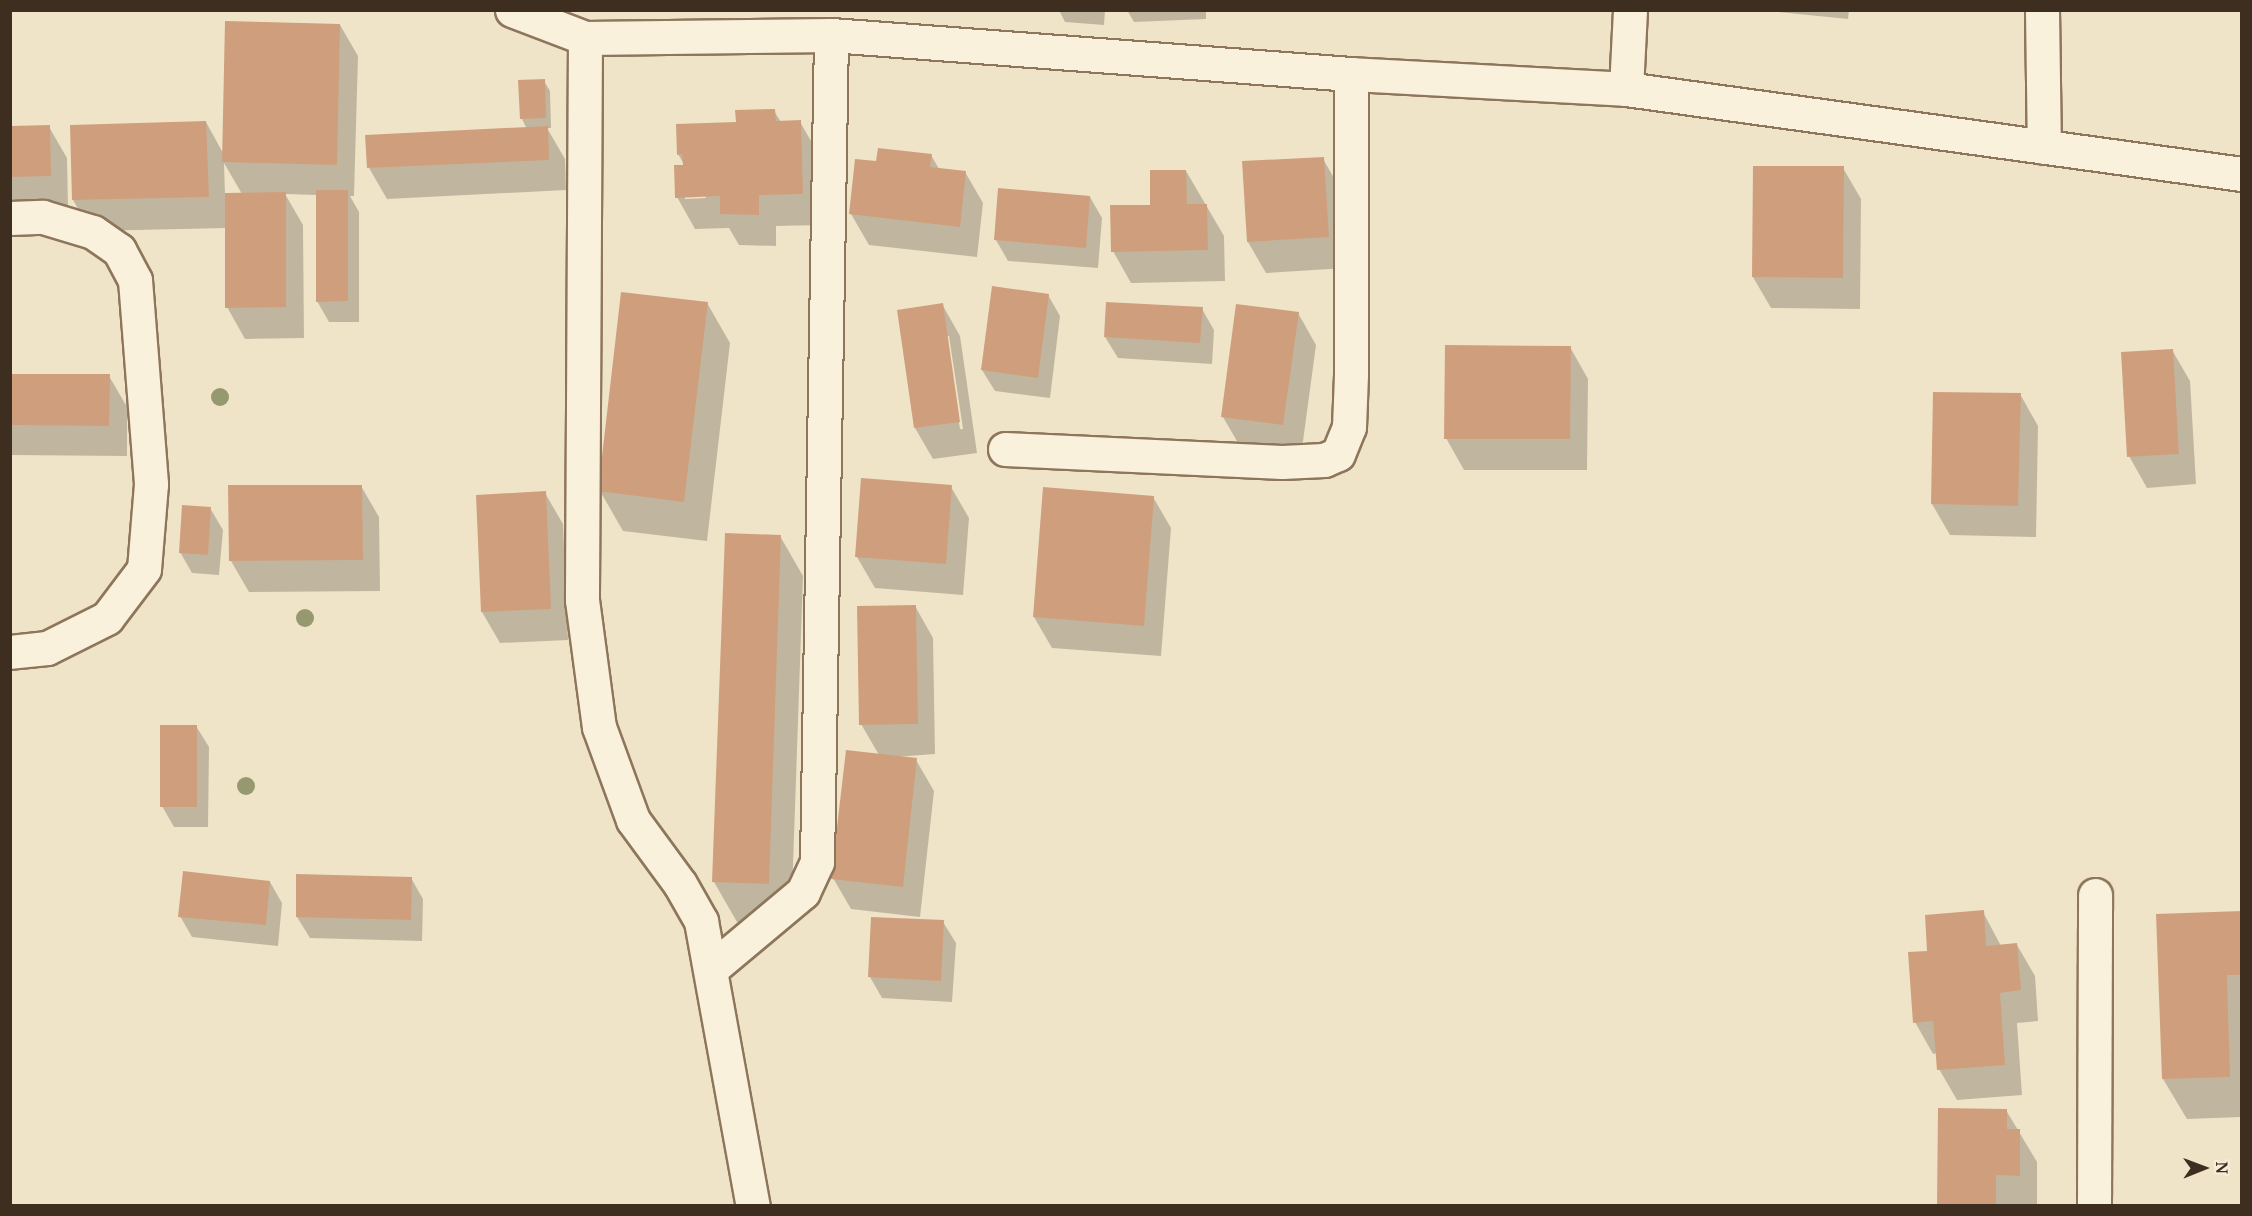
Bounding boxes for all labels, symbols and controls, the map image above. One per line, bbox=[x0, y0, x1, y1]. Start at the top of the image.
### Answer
north arrow bbox=[2174, 1138, 2234, 1198]
text: N bbox=[2211, 1161, 2233, 1174]

